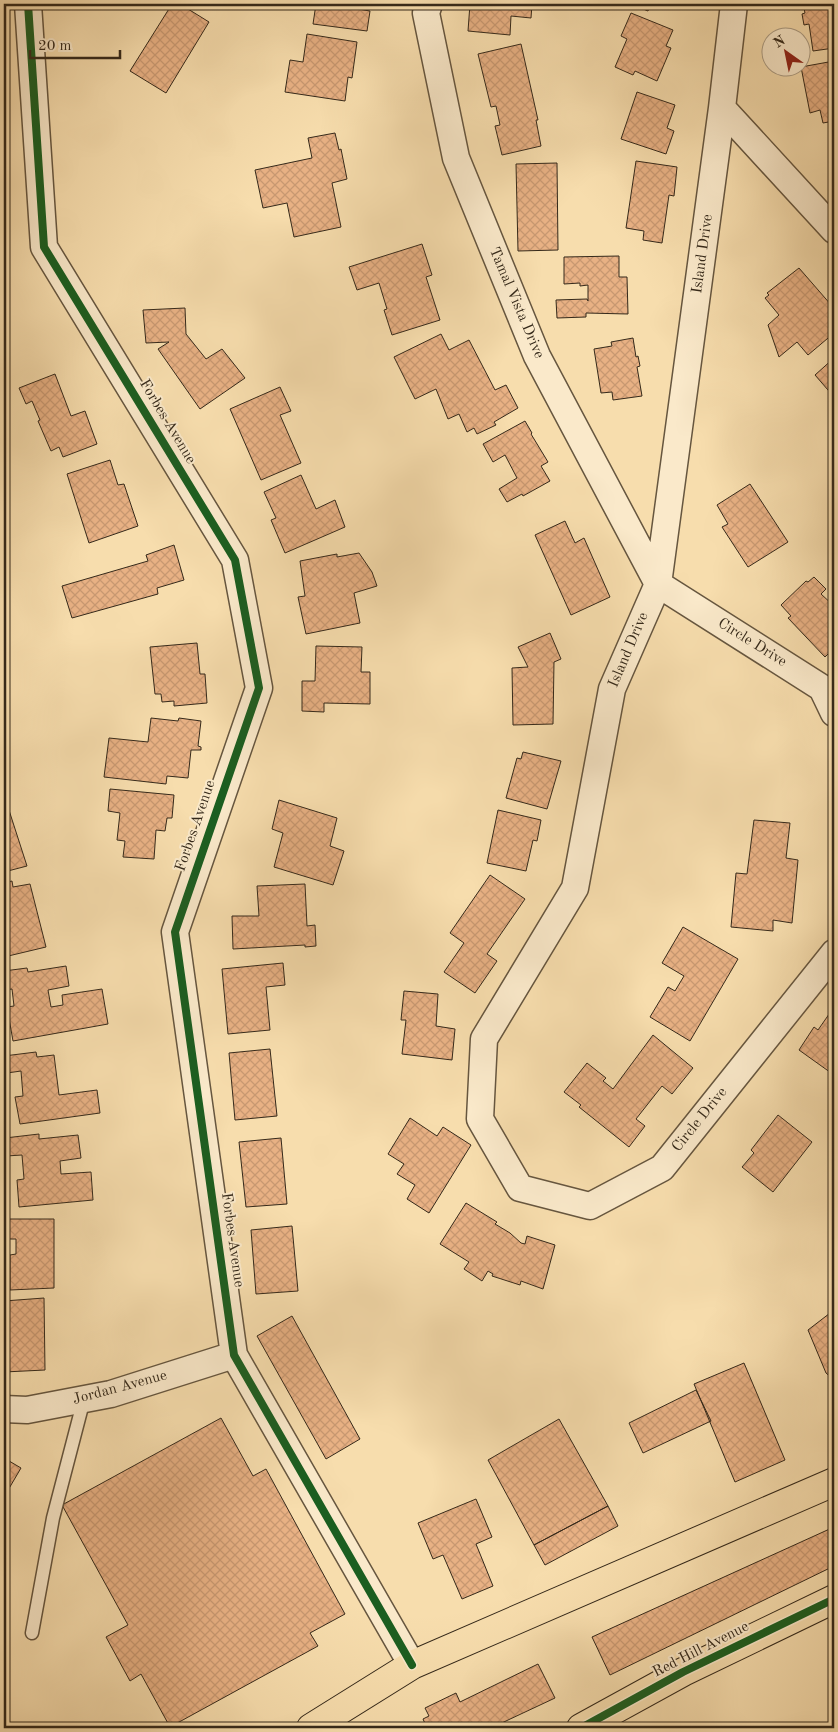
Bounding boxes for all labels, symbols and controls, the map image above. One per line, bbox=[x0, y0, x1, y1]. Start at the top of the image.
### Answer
scale bar bbox=[30, 28, 120, 60]
north arrow bbox=[760, 28, 810, 78]
text: N bbox=[771, 33, 788, 51]
text: 20 m bbox=[38, 39, 72, 54]
street label: Island Drive bbox=[690, 213, 716, 295]
street label: Tamal Vista Drive bbox=[486, 245, 546, 361]
street label: Forbes Avenue bbox=[136, 377, 198, 467]
street label: Island Drive bbox=[606, 610, 652, 690]
street label: Circle Drive bbox=[715, 616, 789, 670]
street label: Forbes Avenue bbox=[173, 778, 219, 874]
street label: Circle Drive bbox=[670, 1085, 730, 1155]
street label: Forbes Avenue bbox=[218, 1192, 246, 1288]
street label: Jordan Avenue bbox=[71, 1368, 169, 1408]
street label: Red Hill Avenue bbox=[651, 1619, 751, 1681]

